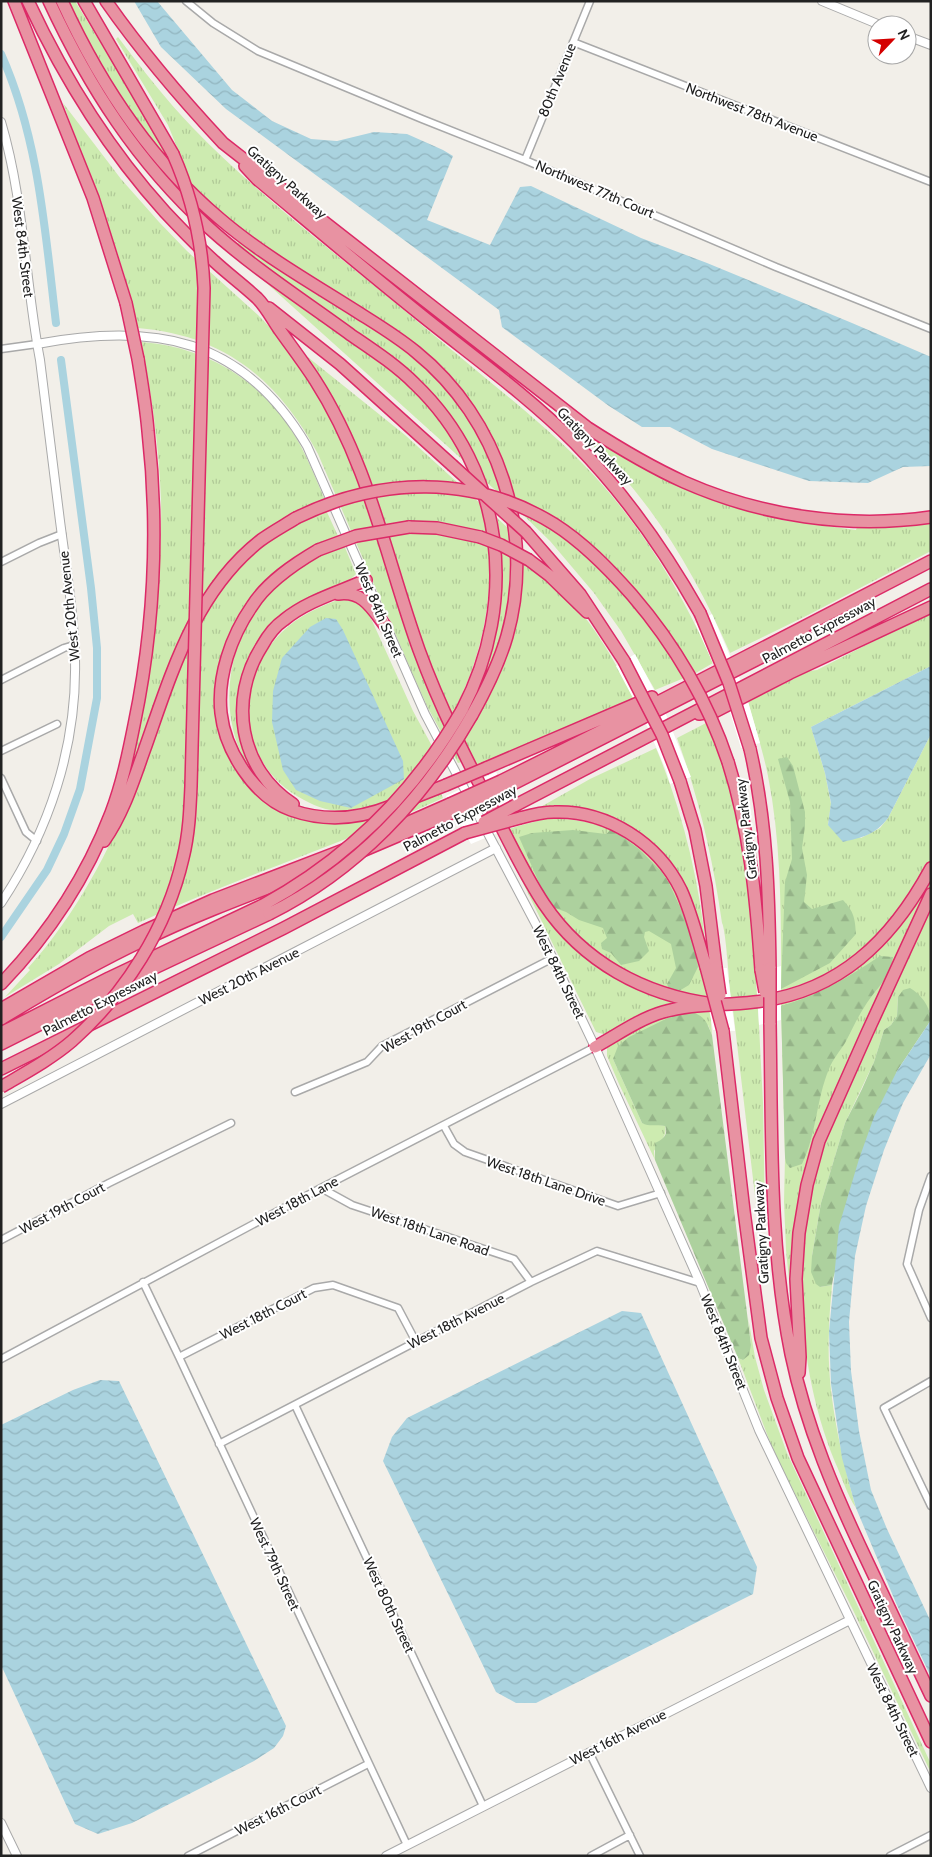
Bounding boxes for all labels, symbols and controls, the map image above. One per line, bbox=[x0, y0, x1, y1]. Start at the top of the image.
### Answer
north arrow bbox=[867, 15, 917, 65]
text: N bbox=[894, 26, 914, 43]
street label: 80th Avenue bbox=[534, 40, 580, 120]
street label: Northwest 78th Avenue bbox=[683, 78, 821, 146]
street label: Gratigny Parkway bbox=[243, 141, 331, 223]
street label: Northwest 77th Court bbox=[533, 156, 657, 222]
street label: West 84th Street bbox=[8, 196, 38, 299]
street label: Gratigny Parkway bbox=[553, 403, 637, 489]
street label: West 20th Avenue bbox=[54, 550, 84, 662]
street label: West 84th Street bbox=[351, 560, 407, 661]
street label: Palmetto Expressway bbox=[759, 592, 879, 668]
street label: Gratigny Parkway bbox=[731, 777, 761, 881]
street label: Palmetto Expressway bbox=[400, 780, 520, 856]
street label: West 84th Street bbox=[529, 922, 589, 1022]
street label: West 20th Avenue bbox=[196, 943, 302, 1009]
street label: Palmetto Expressway bbox=[40, 966, 160, 1040]
street label: West 19th Court bbox=[378, 995, 470, 1057]
street label: West 18th Lane Drive bbox=[484, 1152, 608, 1210]
street label: West 18th Lane bbox=[253, 1172, 341, 1230]
street label: West 19th Court bbox=[16, 1178, 108, 1238]
street label: Gratigny Parkway bbox=[749, 1182, 773, 1284]
street label: West 18th Lane Road bbox=[368, 1202, 492, 1260]
street label: West 18th Court bbox=[217, 1284, 309, 1344]
street label: West 18th Avenue bbox=[404, 1289, 508, 1353]
street label: West 84th Street bbox=[697, 1292, 751, 1393]
street label: West 79th Street bbox=[246, 1515, 304, 1613]
street label: West 80th Street bbox=[359, 1554, 419, 1656]
street label: Gratigny Parkway bbox=[863, 1577, 923, 1677]
street label: West 84th Street bbox=[863, 1660, 923, 1760]
street label: West 16th Avenue bbox=[567, 1705, 669, 1769]
street label: West 16th Court bbox=[232, 1780, 324, 1839]

